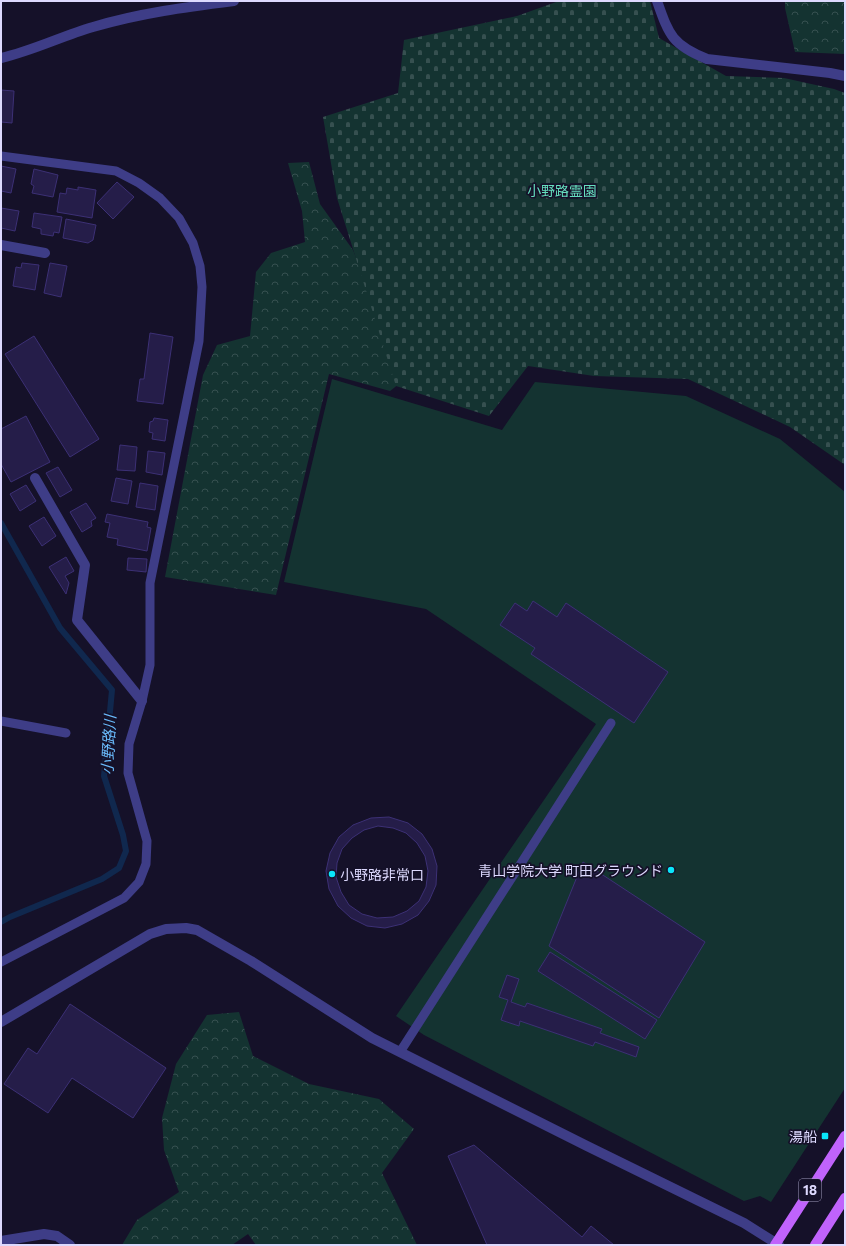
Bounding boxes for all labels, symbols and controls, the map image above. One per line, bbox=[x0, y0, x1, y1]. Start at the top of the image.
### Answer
park label: 小野路霊園 bbox=[527, 182, 597, 199]
water label: 小野路川 bbox=[97, 713, 119, 775]
place label: 青山学院大学 町田グラウンド bbox=[478, 862, 663, 879]
marker: 青山学院大学 町田グラウンド bbox=[666, 865, 676, 875]
place label: 小野路非常口 bbox=[340, 866, 424, 883]
marker: 小野路非常口 bbox=[327, 869, 337, 879]
place label: 湯船 bbox=[789, 1128, 817, 1145]
marker: 湯船 bbox=[820, 1131, 830, 1141]
road number: 18 bbox=[799, 1179, 821, 1201]

